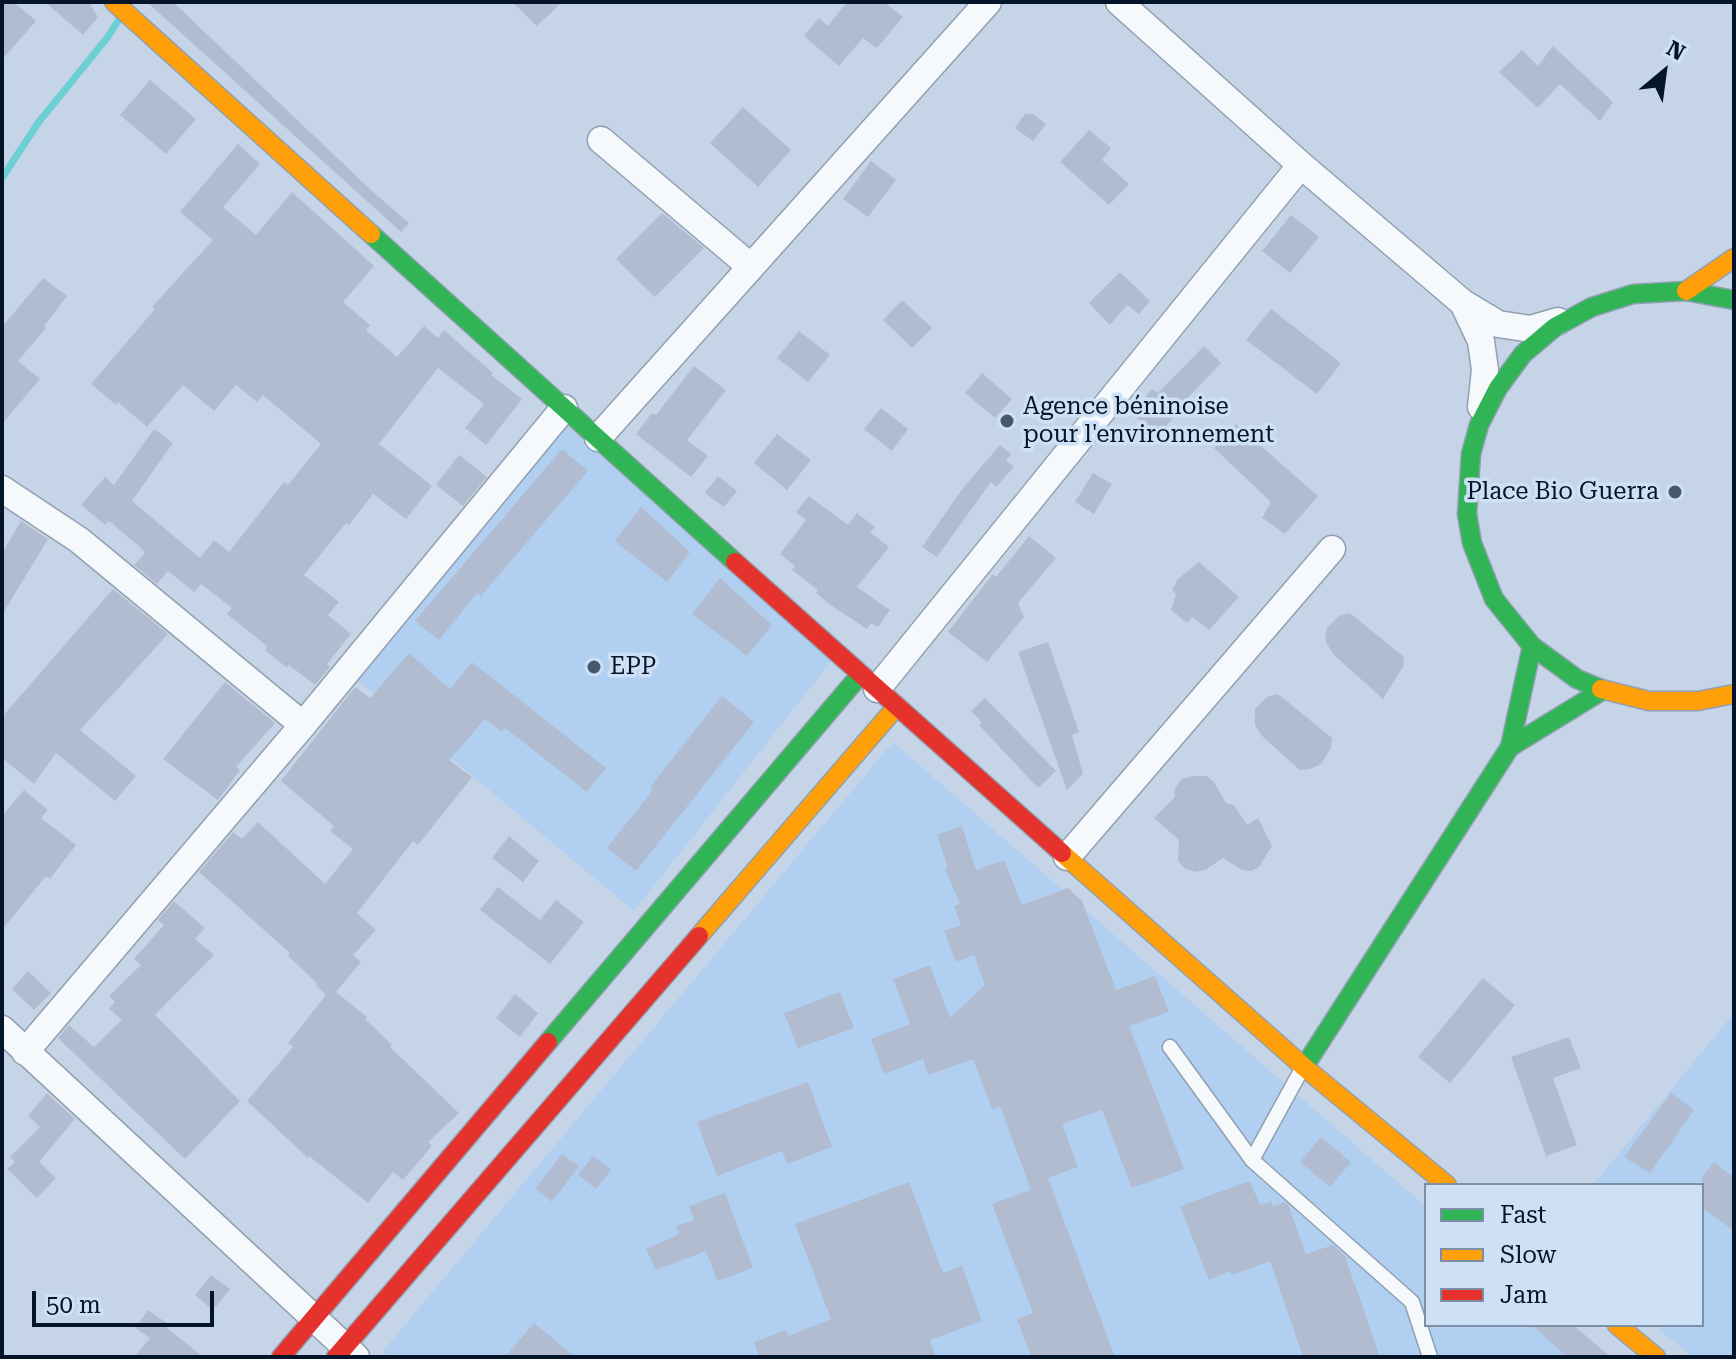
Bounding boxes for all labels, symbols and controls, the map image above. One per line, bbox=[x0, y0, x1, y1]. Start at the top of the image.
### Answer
north arrow bbox=[1624, 32, 1704, 112]
text: N bbox=[1662, 36, 1689, 66]
place label: Agence béninoise pour l'environnement bbox=[1023, 393, 1274, 449]
marker: Agence béninoise pour l'environnement bbox=[998, 412, 1016, 430]
place label: Place Bio Guerra bbox=[1466, 478, 1659, 506]
marker: Place Bio Guerra bbox=[1666, 483, 1684, 501]
place label: EPP bbox=[610, 653, 656, 681]
marker: EPP bbox=[585, 658, 603, 676]
legend bbox=[1424, 1183, 1704, 1327]
text: Fast bbox=[1500, 1201, 1547, 1229]
text: Slow bbox=[1500, 1241, 1556, 1269]
scale bar bbox=[36, 1275, 218, 1325]
text: Jam bbox=[1500, 1281, 1548, 1309]
text: 50 m bbox=[46, 1291, 101, 1319]

